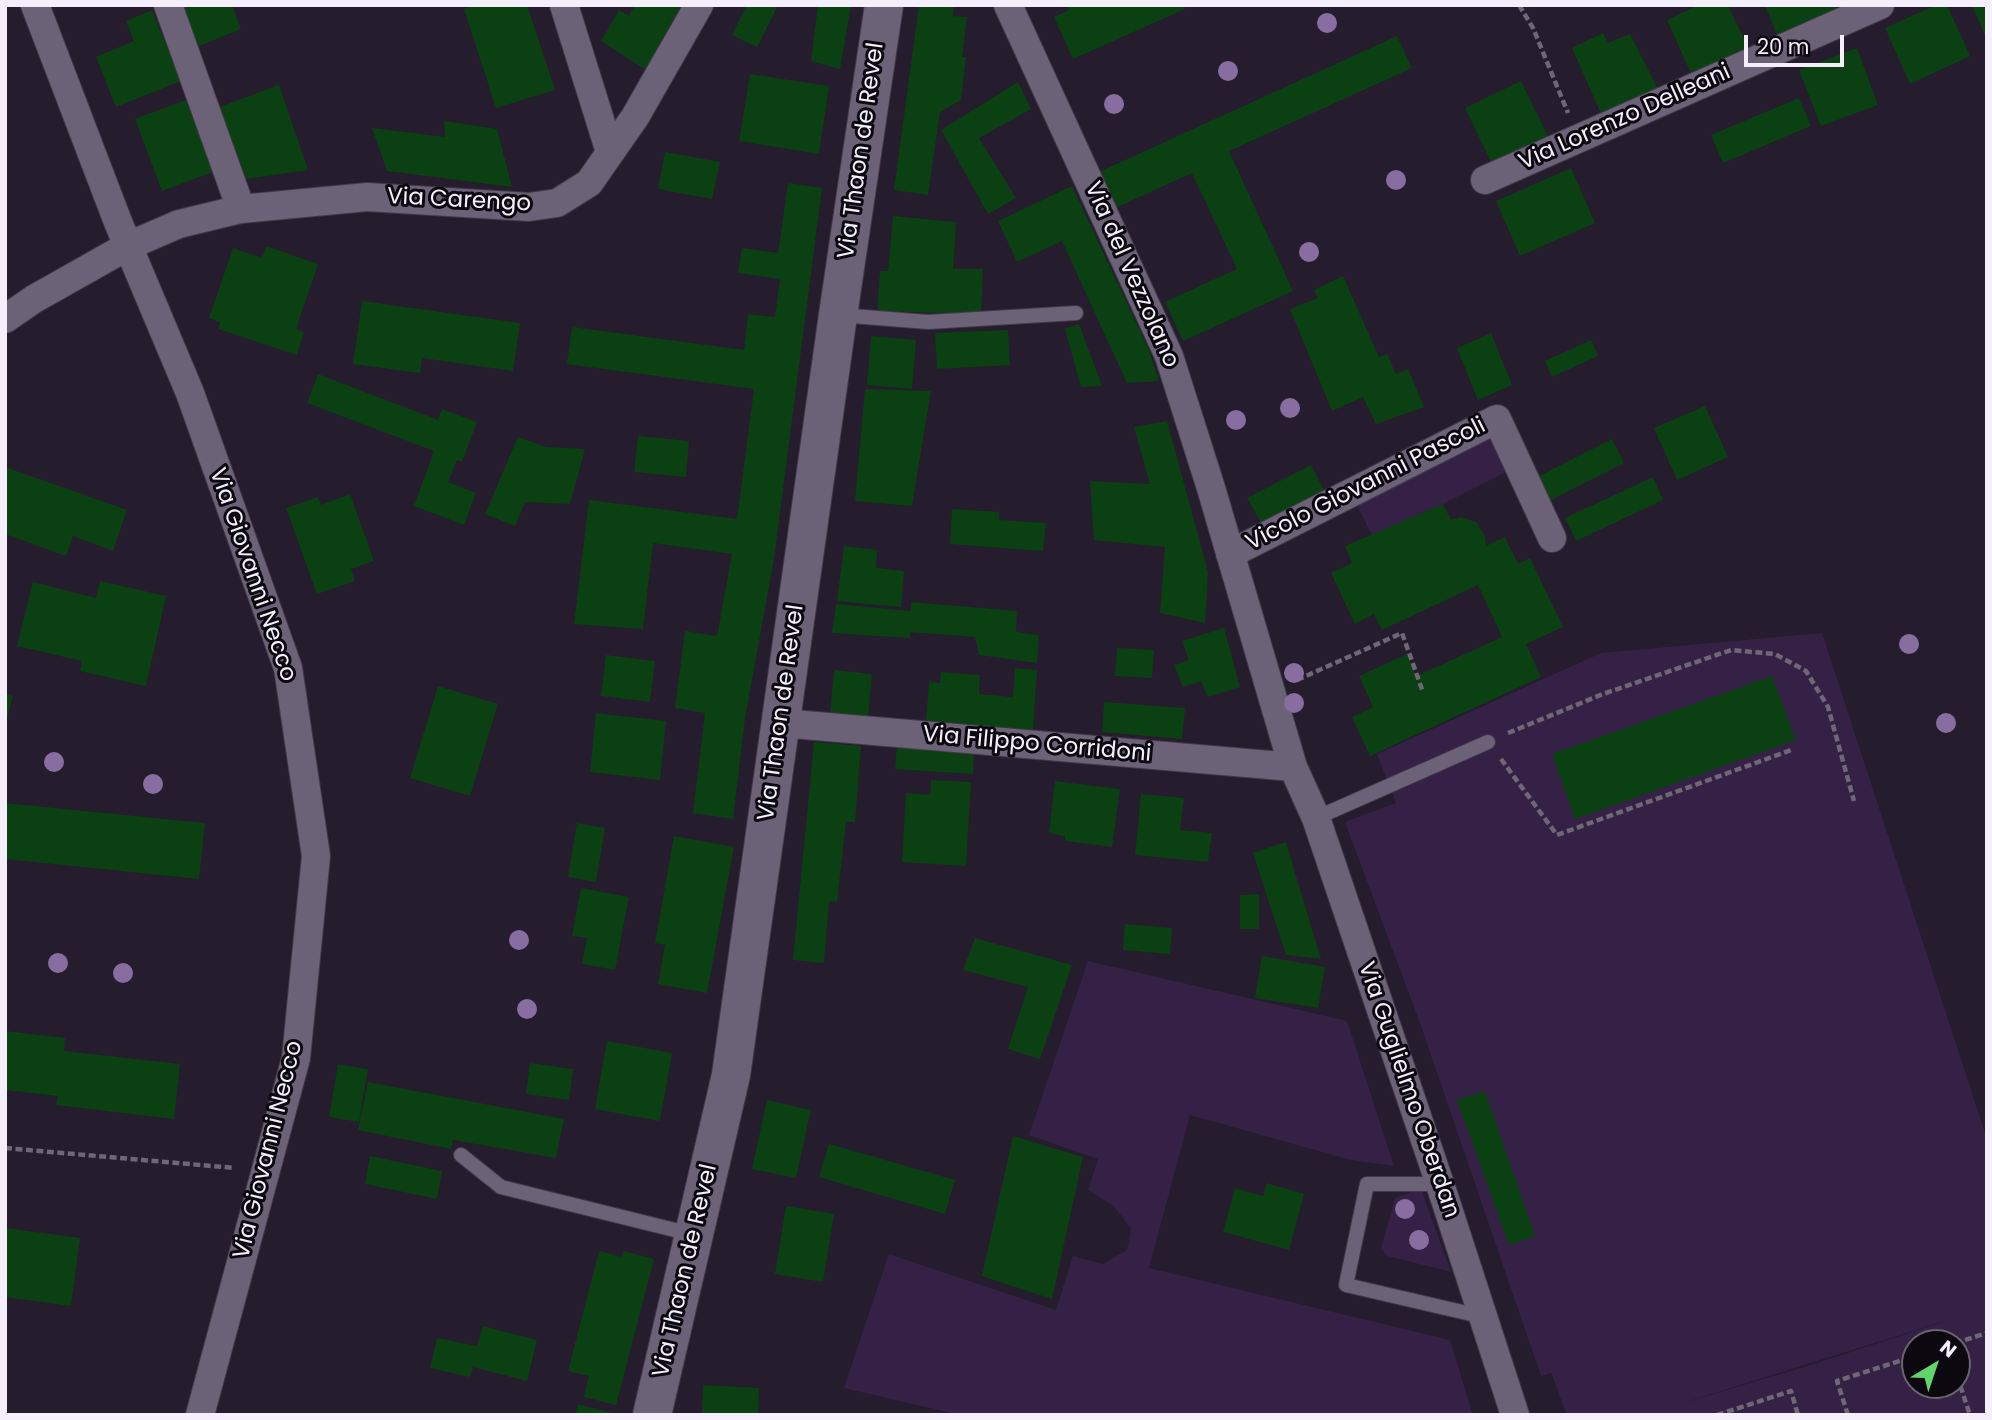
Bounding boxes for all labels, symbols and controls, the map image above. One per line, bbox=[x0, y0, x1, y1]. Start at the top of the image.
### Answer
scale bar bbox=[1747, 21, 1847, 65]
text: 20 m bbox=[1757, 32, 1810, 61]
street label: Via Thaon de Revel bbox=[833, 41, 891, 261]
street label: Via Lorenzo Delleani bbox=[1515, 59, 1735, 177]
street label: Via del Vezzolano bbox=[1078, 178, 1184, 372]
street label: Via Carengo bbox=[386, 183, 532, 219]
street label: Vicolo Giovanni Pascoli bbox=[1242, 412, 1490, 558]
street label: Via Giovanni Necco bbox=[202, 465, 302, 685]
street label: Via Thaon de Revel bbox=[753, 603, 811, 823]
street label: Via Filippo Corridoni bbox=[922, 721, 1152, 769]
street label: Via Guglielmo Oberdan bbox=[1351, 958, 1465, 1222]
street label: Via Giovanni Necco bbox=[229, 1038, 309, 1262]
street label: Via Thaon de Revel bbox=[648, 1162, 724, 1380]
north arrow bbox=[1901, 1329, 1971, 1399]
text: N bbox=[1934, 1334, 1962, 1364]

